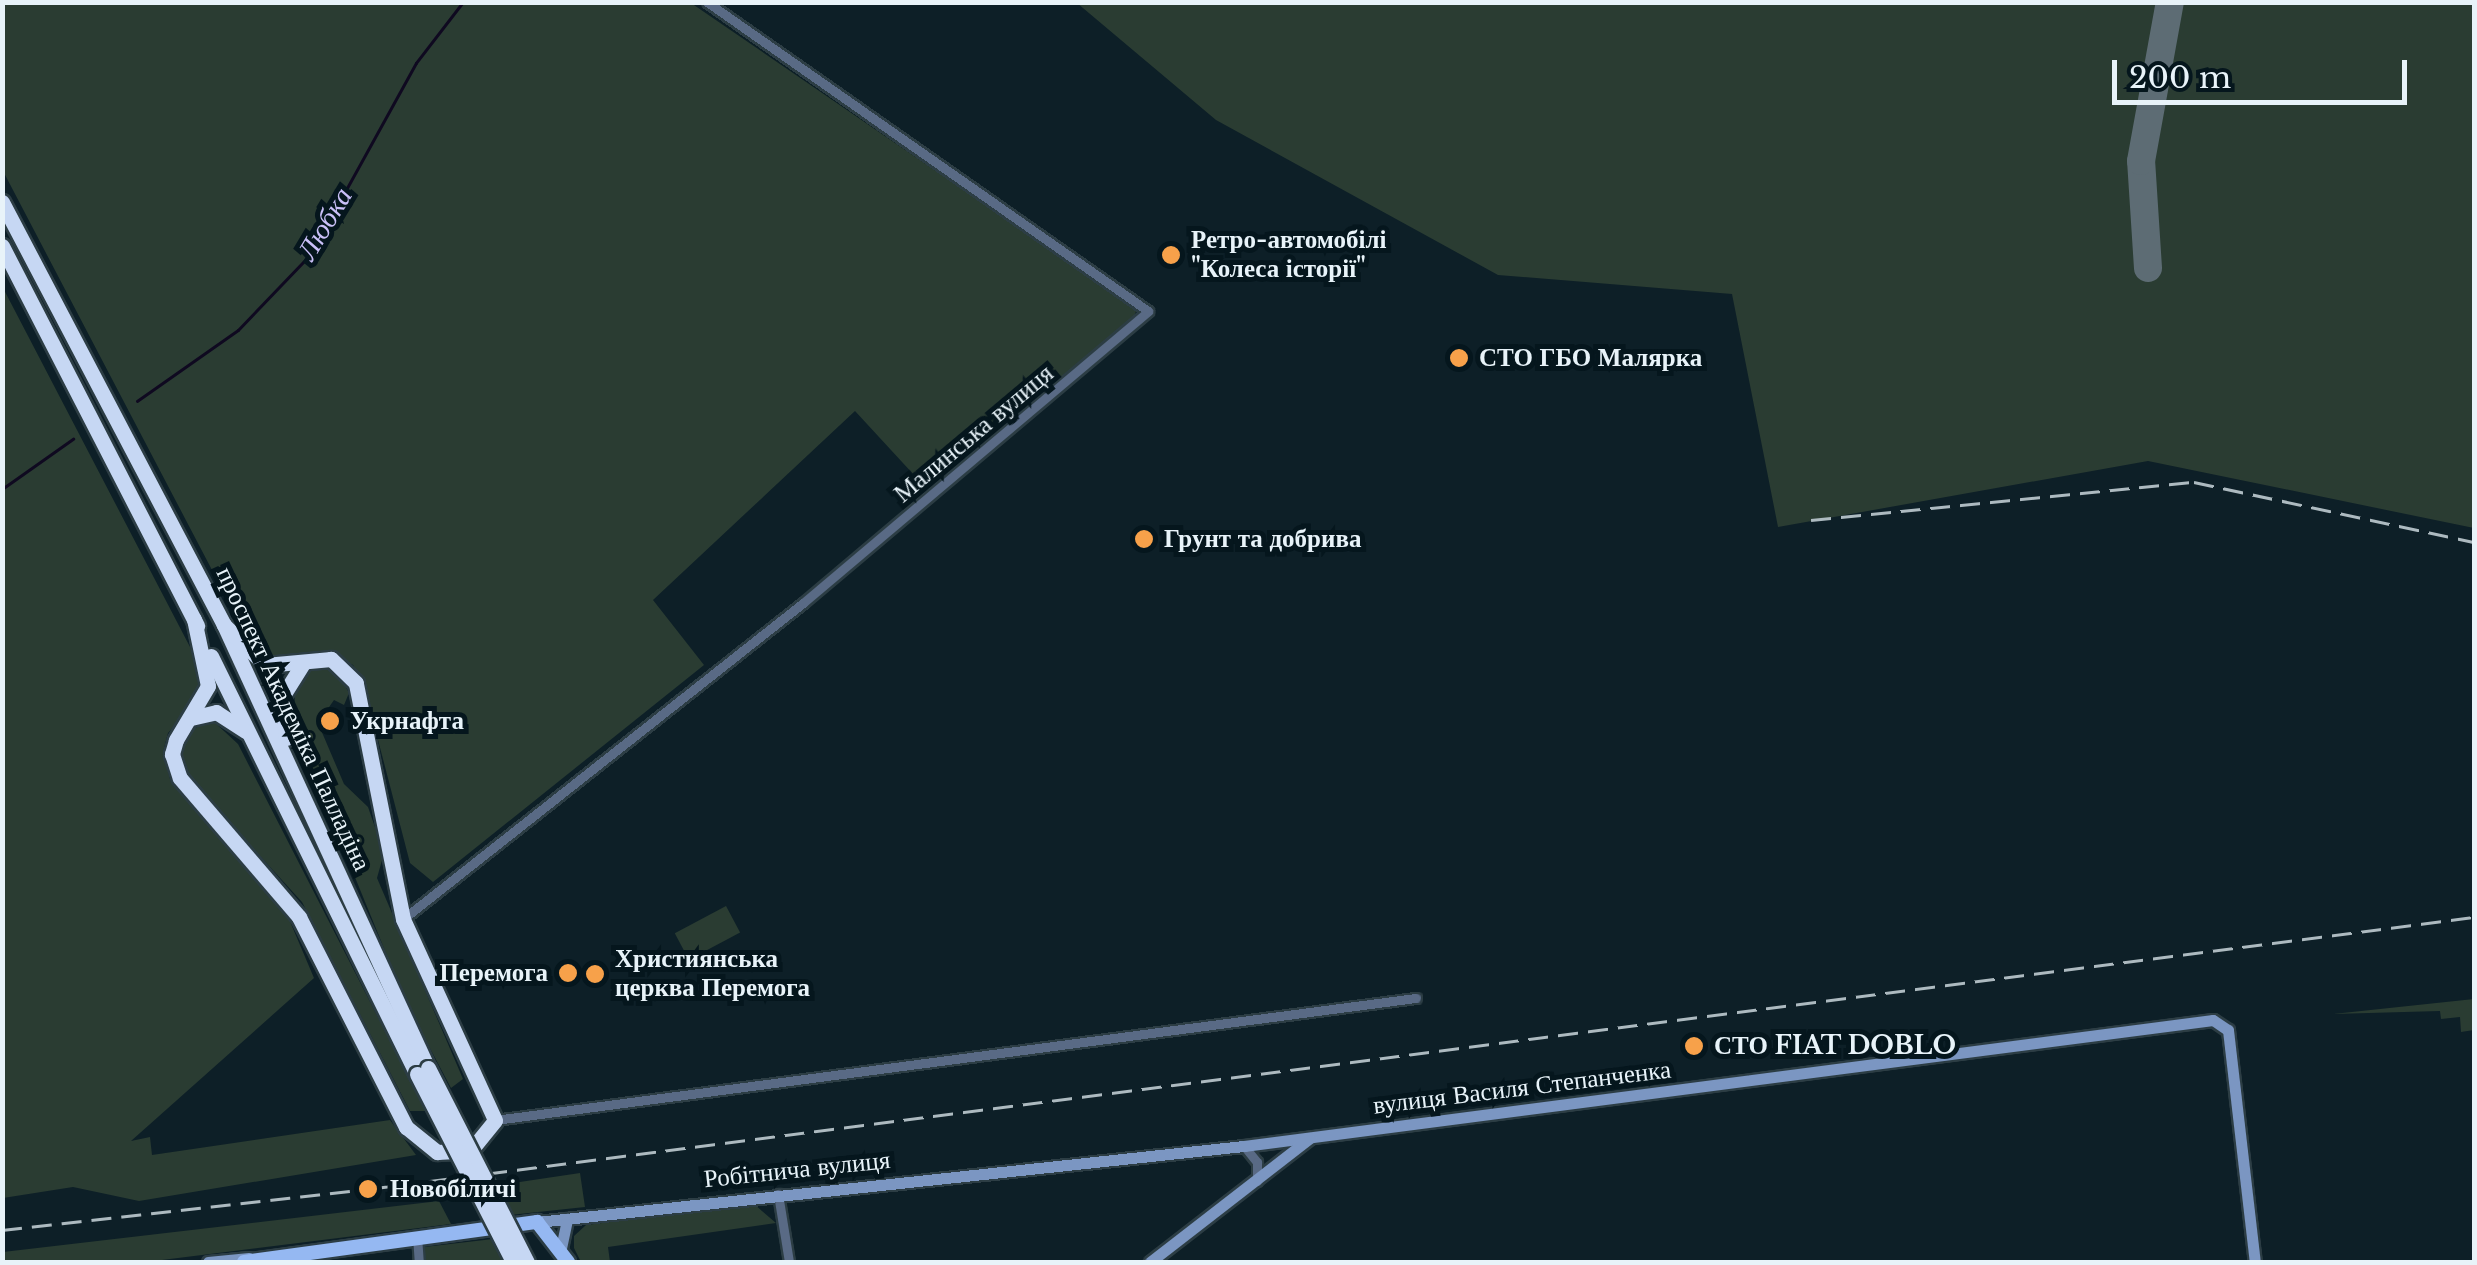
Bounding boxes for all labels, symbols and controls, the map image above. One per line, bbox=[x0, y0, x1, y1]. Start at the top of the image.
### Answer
scale bar bbox=[2117, 40, 2412, 102]
text: 200 m bbox=[2129, 59, 2231, 96]
water label: Любка bbox=[290, 182, 360, 266]
place label: Ретро-автомобілі "Колеса історії" bbox=[1191, 226, 1386, 285]
marker: Ретро-автомобілі "Колеса історії" bbox=[1160, 244, 1182, 266]
place label: СТО ГБО Малярка bbox=[1479, 343, 1702, 373]
marker: СТО ГБО Малярка bbox=[1448, 347, 1470, 369]
street label: Малинська вулиця bbox=[888, 359, 1060, 509]
place label: Грунт та добрива bbox=[1164, 524, 1361, 554]
marker: Грунт та добрива bbox=[1133, 528, 1155, 550]
street label: проспект Академіка Палладіна bbox=[209, 562, 377, 876]
place label: Укрнафта bbox=[350, 706, 464, 736]
marker: Укрнафта bbox=[319, 710, 341, 732]
place label: Християнська церква Перемога bbox=[615, 945, 810, 1004]
place label: Перемога bbox=[439, 958, 548, 988]
marker: Перемога bbox=[557, 962, 579, 984]
marker: Християнська церква Перемога bbox=[584, 963, 606, 985]
place label: СТО FIAT DOBLO bbox=[1714, 1031, 1957, 1061]
marker: СТО FIAT DOBLO bbox=[1683, 1035, 1705, 1057]
street label: вулиця Василя Степанченка bbox=[1371, 1055, 1673, 1121]
street label: Робітнича вулиця bbox=[702, 1145, 892, 1195]
place label: Новобіличі bbox=[390, 1174, 516, 1204]
marker: Новобіличі bbox=[355, 1176, 381, 1202]

